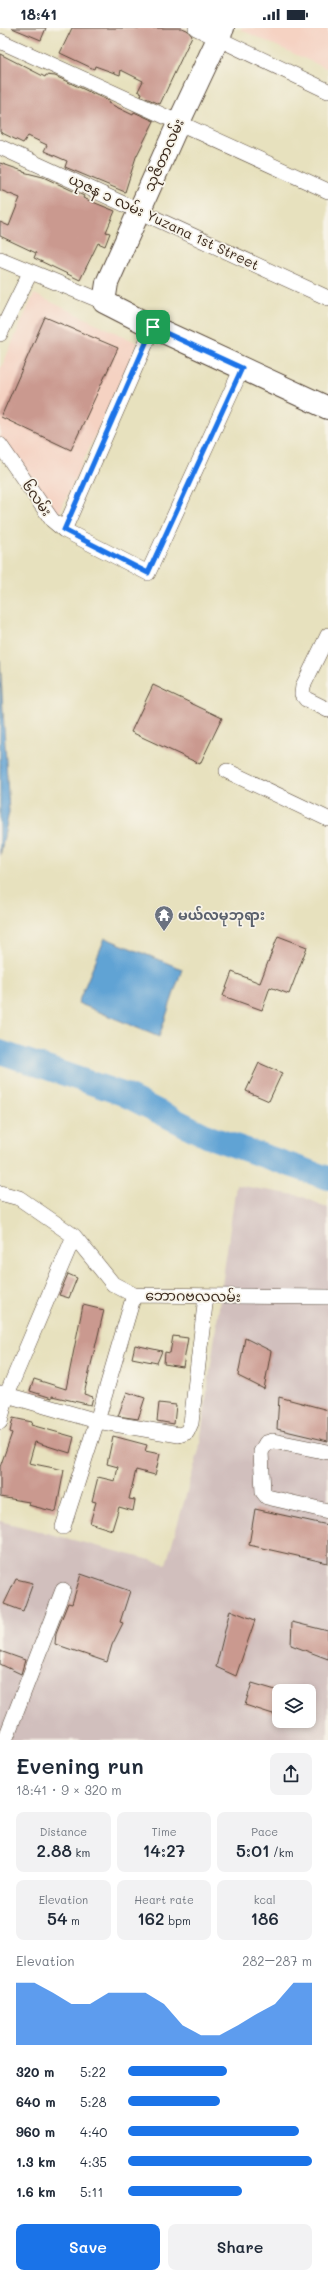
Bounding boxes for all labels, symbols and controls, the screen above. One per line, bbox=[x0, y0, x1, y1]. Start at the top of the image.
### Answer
text: 18:41 bbox=[20, 4, 57, 24]
street label: သုဇိတာလမ်း bbox=[139, 116, 191, 195]
street label: ယုဇန ၁ လမ်း Yuzana 1st Street bbox=[65, 169, 263, 277]
pin bbox=[136, 310, 170, 344]
icon: arrive bbox=[142, 316, 164, 338]
street label: ၆လမ်း bbox=[18, 476, 57, 520]
temple icon: မယ်လမုဘုရား bbox=[153, 904, 175, 932]
place label: မယ်လမုဘုရား bbox=[178, 905, 265, 927]
street label: ဘောဂဗလလမ်း bbox=[145, 1285, 241, 1306]
map controls bbox=[272, 1684, 316, 1728]
button: layers bbox=[272, 1684, 316, 1728]
text: Evening run bbox=[16, 1751, 144, 1780]
button: share bbox=[270, 1753, 312, 1795]
text: 18:41 · 9 × 320 m bbox=[16, 1781, 122, 1798]
text: Distance bbox=[40, 1824, 87, 1839]
text: Time bbox=[151, 1824, 177, 1839]
text: Pace bbox=[251, 1824, 278, 1839]
text: 2.88 bbox=[36, 1839, 72, 1861]
text: 14:27 bbox=[143, 1839, 185, 1861]
text: 5:01 bbox=[236, 1839, 270, 1861]
text: km bbox=[72, 1845, 90, 1860]
text: /km bbox=[270, 1845, 293, 1860]
text: Elevation bbox=[39, 1892, 88, 1907]
text: Heart rate bbox=[134, 1892, 194, 1907]
text: kcal bbox=[254, 1892, 276, 1907]
text: 54 bbox=[47, 1907, 67, 1929]
text: 162 bbox=[137, 1907, 165, 1929]
text: 186 bbox=[251, 1907, 279, 1929]
text: m bbox=[67, 1913, 80, 1928]
text: bpm bbox=[165, 1913, 191, 1928]
text: Elevation bbox=[16, 1952, 74, 1969]
text: 282–287 m bbox=[242, 1952, 312, 1969]
text: 320 m bbox=[16, 2063, 54, 2080]
text: 5:22 bbox=[80, 2063, 106, 2080]
text: 640 m bbox=[16, 2093, 55, 2110]
text: 5:28 bbox=[80, 2093, 107, 2110]
text: 960 m bbox=[16, 2123, 55, 2140]
text: 4:40 bbox=[80, 2123, 107, 2140]
text: 1.3 km bbox=[16, 2153, 56, 2170]
text: 4:35 bbox=[80, 2153, 107, 2170]
text: 1.6 km bbox=[16, 2183, 56, 2200]
text: 5:11 bbox=[80, 2183, 103, 2200]
button: Save bbox=[16, 2224, 160, 2270]
button: Share bbox=[168, 2224, 312, 2270]

